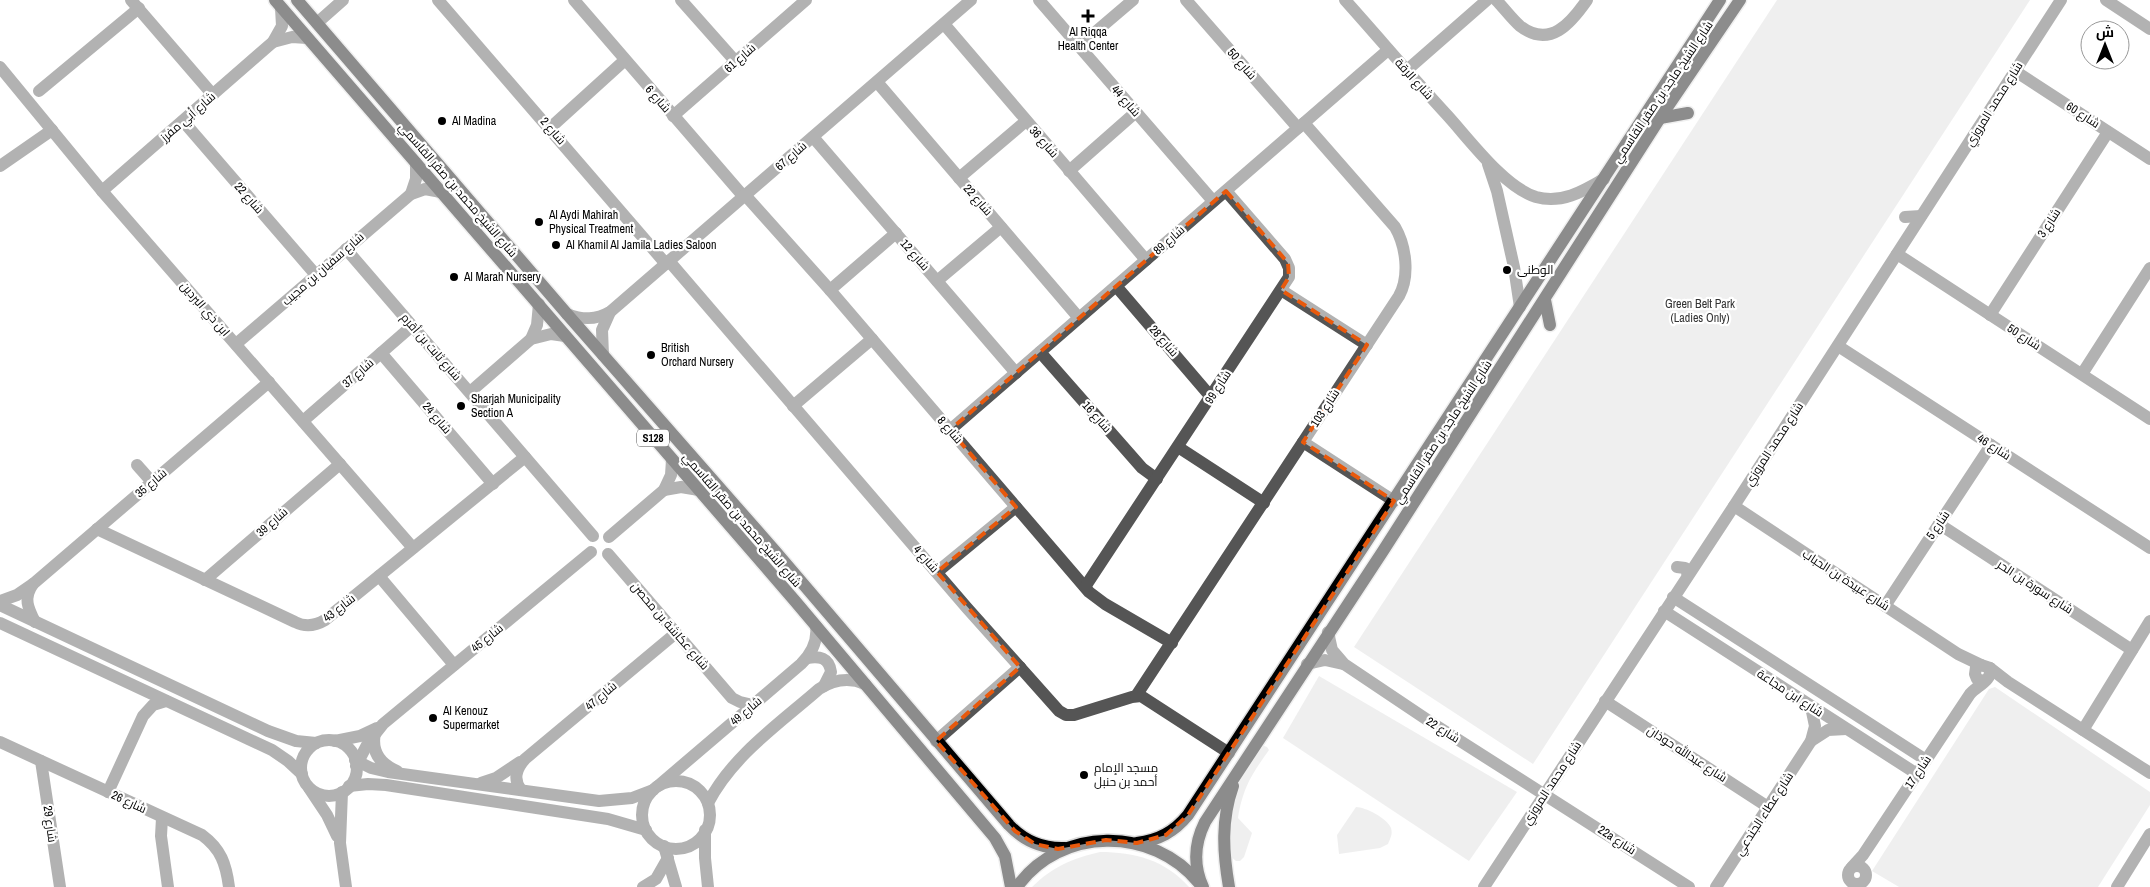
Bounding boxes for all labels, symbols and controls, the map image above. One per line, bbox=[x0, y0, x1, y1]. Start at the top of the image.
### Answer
marker: Al Riqqa Health Center bbox=[1081, 9, 1095, 23]
street label: شارع الشيخ ماجد بن صقر القاسمي bbox=[1609, 18, 1718, 167]
north arrow bbox=[2080, 20, 2130, 70]
text: ش bbox=[2096, 23, 2114, 41]
place label: Al Riqqa Health Center bbox=[1058, 24, 1119, 54]
street label: شارع 61 bbox=[721, 40, 759, 76]
street label: شارع 50 bbox=[1224, 45, 1260, 83]
street label: شارع الرقة bbox=[1391, 55, 1437, 103]
street label: شارع محمد المروزي bbox=[1962, 59, 2028, 150]
street label: شارع 6 bbox=[642, 82, 674, 116]
street label: شارع 44 bbox=[1108, 82, 1144, 120]
street label: شارع أبي مفرز bbox=[156, 89, 220, 147]
street label: شارع 60 bbox=[2063, 98, 2103, 132]
place label: Al Madina bbox=[451, 113, 497, 129]
street label: شارع 2 bbox=[537, 114, 569, 148]
marker: Al Madina bbox=[436, 115, 448, 127]
street label: شارع الشيخ محمد بن صقر القاسمي bbox=[394, 119, 521, 262]
street label: شارع 36 bbox=[1026, 123, 1062, 161]
street label: شارع 67 bbox=[772, 138, 810, 174]
street label: شارع 22 bbox=[231, 179, 267, 217]
street label: شارع 22 bbox=[960, 181, 996, 219]
street label: شارع 3 bbox=[2034, 205, 2064, 241]
place label: Al Aydi Mahirah Physical Treatment bbox=[548, 207, 634, 237]
marker: Al Aydi Mahirah Physical Treatment bbox=[533, 216, 545, 228]
street label: شارع 89 bbox=[1150, 222, 1188, 258]
street label: شارع سفيان بن مجيب bbox=[279, 229, 368, 309]
street label: شارع 12 bbox=[897, 236, 933, 274]
place label: Al Khamil Al Jamila Ladies Saloon bbox=[565, 237, 716, 253]
marker: Al Khamil Al Jamila Ladies Saloon bbox=[550, 239, 562, 251]
place label: الوطنی bbox=[1517, 262, 1554, 278]
marker: الوطنی bbox=[1501, 264, 1513, 276]
place label: Al Marah Nursery bbox=[463, 269, 541, 285]
marker: Al Marah Nursery bbox=[448, 271, 460, 283]
street label: ابن ذي البردين bbox=[175, 278, 233, 341]
park label: Green Belt Park (Ladies Only) bbox=[1665, 296, 1735, 326]
street label: شارع ثابت بن أقرم bbox=[397, 310, 465, 384]
street label: شارع 50 bbox=[2004, 320, 2044, 354]
street label: شارع 28 bbox=[1146, 322, 1182, 360]
place label: British Orchard Nursery bbox=[661, 340, 734, 370]
marker: British Orchard Nursery bbox=[645, 349, 657, 361]
street label: شارع 37 bbox=[339, 355, 377, 391]
street label: شارع الشيخ ماجد بن صقر القاسمي bbox=[1390, 357, 1497, 508]
street label: شارع 99 bbox=[1201, 367, 1235, 407]
street label: شارع 103 bbox=[1307, 386, 1343, 430]
place label: Sharjah Municipality Section A bbox=[471, 391, 561, 421]
street label: شارع 16 bbox=[1079, 398, 1115, 436]
street label: شارع 24 bbox=[419, 399, 455, 437]
street label: شارع محمد المروزي bbox=[1741, 399, 1809, 490]
marker: Sharjah Municipality Section A bbox=[455, 400, 467, 412]
street label: شارع 8 bbox=[934, 413, 966, 447]
road number: S128 bbox=[637, 429, 669, 446]
street label: شارع 46 bbox=[1974, 430, 2014, 464]
street label: شارع الشيخ محمد بن صقر القاسمي bbox=[678, 449, 805, 592]
street label: شارع 35 bbox=[132, 465, 170, 501]
street label: شارع 39 bbox=[253, 504, 291, 540]
street label: شارع 5 bbox=[1923, 507, 1953, 543]
street label: شارع 4 bbox=[910, 542, 942, 576]
street label: شارع عبيدة بن الحباب bbox=[1799, 546, 1893, 614]
street label: شارع سورة بن الحر bbox=[1993, 556, 2076, 618]
street label: شارع عكاشة بن محصن bbox=[627, 579, 713, 673]
street label: شارع 43 bbox=[320, 590, 359, 626]
street label: شارع 45 bbox=[468, 620, 506, 656]
street label: شارع ابن مجاعة bbox=[1754, 666, 1826, 720]
street label: شارع 47 bbox=[582, 678, 620, 714]
street label: شارع 49 bbox=[727, 693, 765, 729]
place label: Al Kenouz Supermarket bbox=[442, 703, 500, 733]
marker: Al Kenouz Supermarket bbox=[427, 712, 439, 724]
street label: شارع 22 bbox=[1423, 713, 1463, 747]
street label: شارع عبدالله حوذان bbox=[1644, 722, 1730, 786]
street label: شارع محمد المروزي bbox=[1519, 738, 1587, 829]
street label: شارع 17 bbox=[1901, 752, 1935, 792]
place label: مسجد الإمام أحمد بن حنبل bbox=[1094, 760, 1158, 790]
marker: مسجد الإمام أحمد بن حنبل bbox=[1078, 769, 1090, 781]
street label: شارع عطاء الجندعي bbox=[1731, 769, 1799, 860]
street label: شارع 26 bbox=[109, 787, 149, 817]
street label: شارع 29 bbox=[40, 805, 61, 843]
street label: 22a شارع bbox=[1595, 822, 1639, 858]

